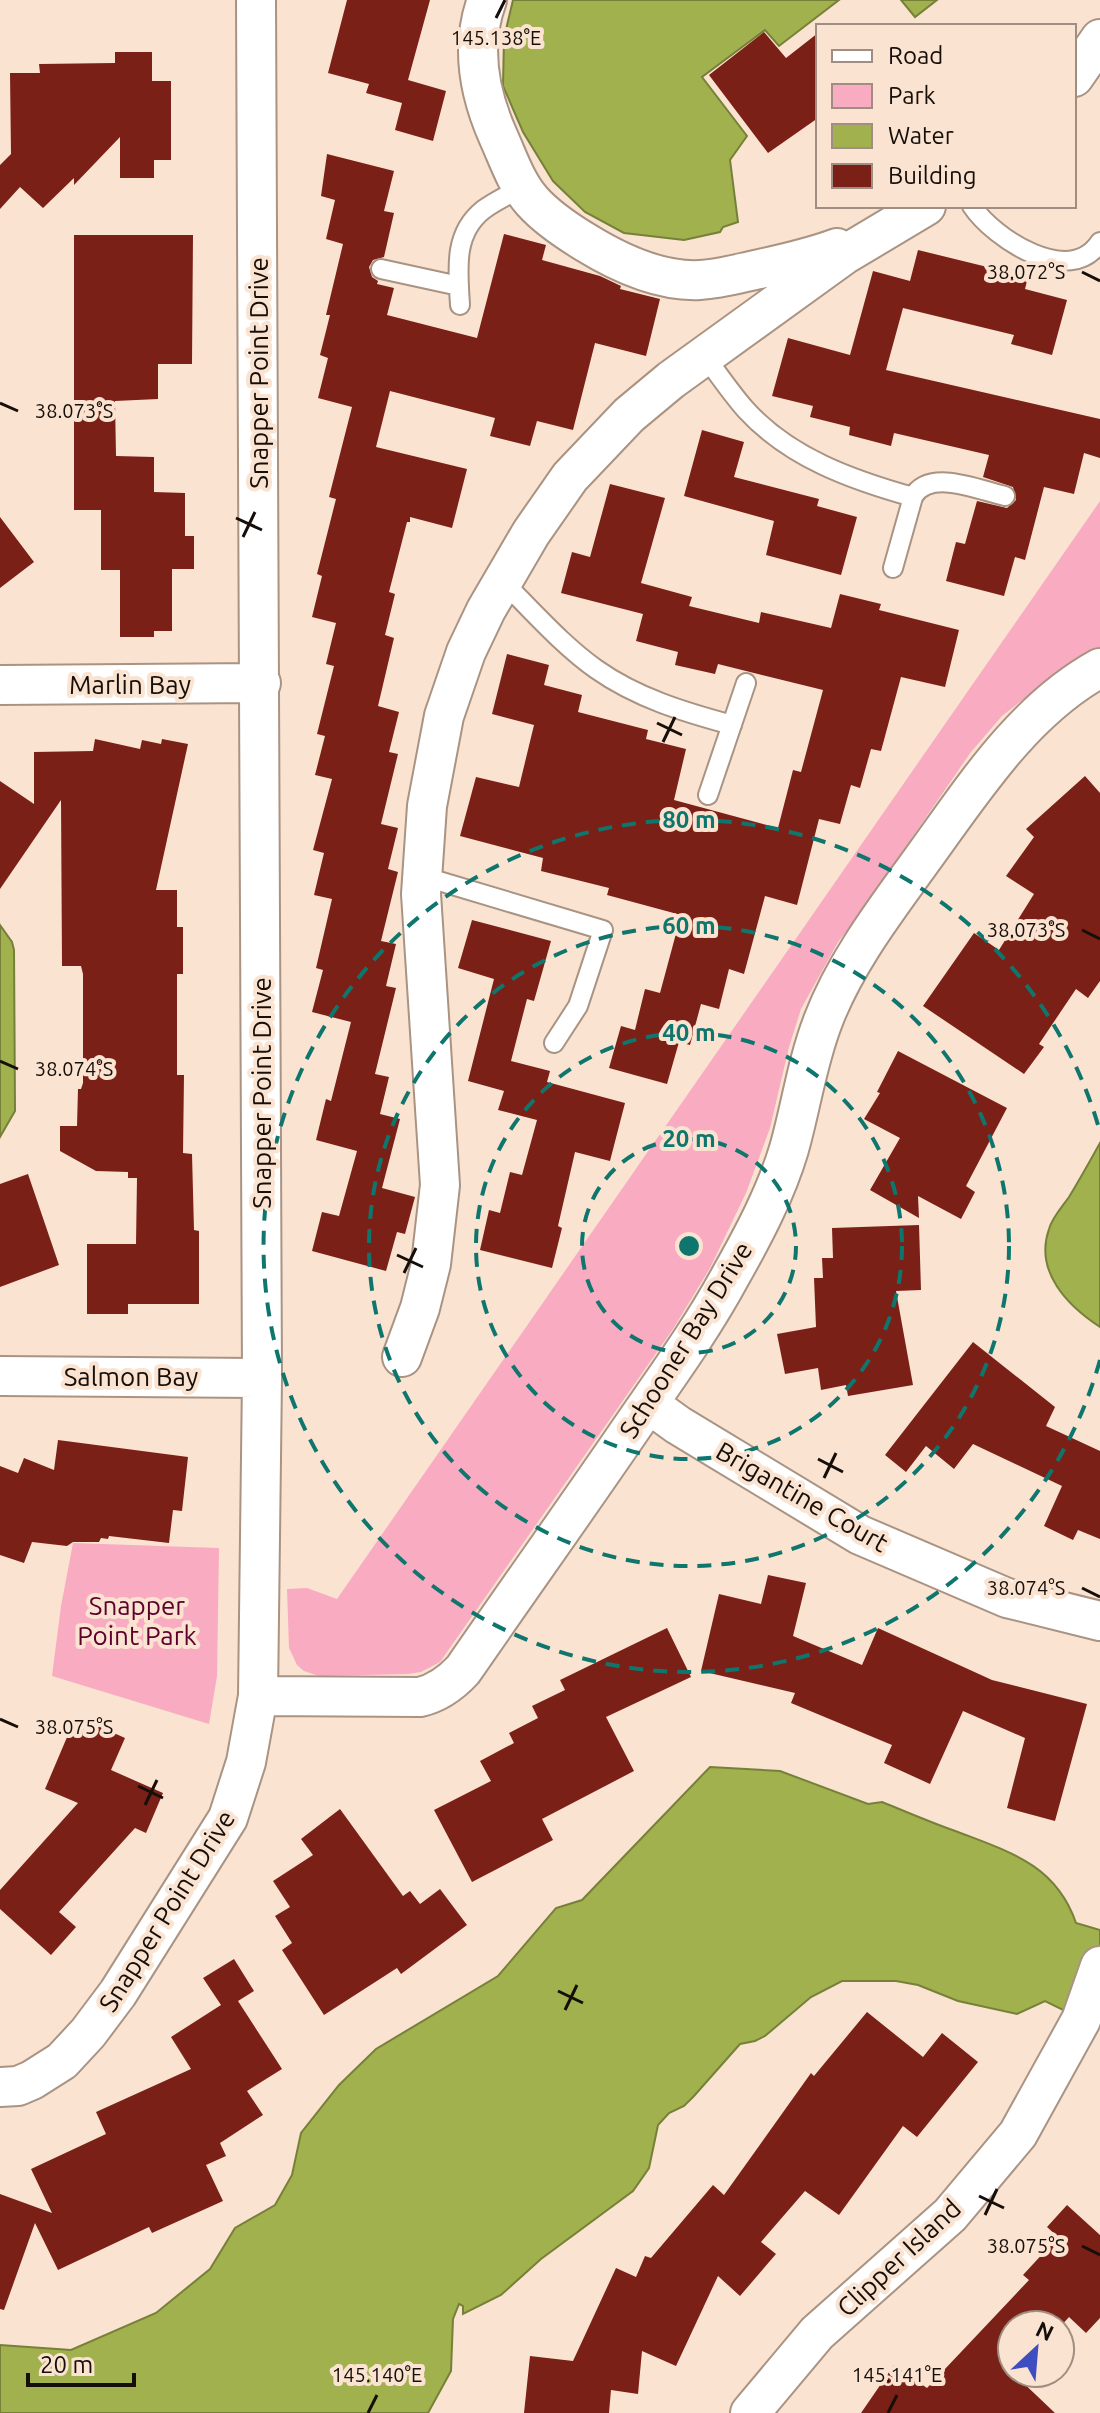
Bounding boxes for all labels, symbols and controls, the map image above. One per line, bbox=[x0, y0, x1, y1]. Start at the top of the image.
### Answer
legend bbox=[816, 24, 1076, 208]
text: 145.138°E bbox=[451, 26, 541, 49]
text: Road bbox=[888, 42, 943, 69]
text: Park bbox=[888, 82, 936, 109]
text: Water bbox=[888, 122, 954, 149]
text: Building bbox=[888, 162, 976, 189]
street label: Snapper Point Drive bbox=[244, 257, 273, 489]
text: 38.072°S bbox=[987, 260, 1065, 283]
text: 38.073°S bbox=[35, 399, 113, 422]
street label: Marlin Bay bbox=[69, 670, 191, 699]
text: 80 m bbox=[662, 806, 716, 833]
text: 60 m bbox=[662, 912, 716, 939]
text: 38.073°S bbox=[987, 918, 1065, 941]
street label: Snapper Point Drive bbox=[247, 977, 276, 1209]
text: 40 m bbox=[662, 1019, 716, 1046]
text: 38.074°S bbox=[35, 1057, 113, 1080]
text: 20 m bbox=[662, 1125, 716, 1152]
centre of rings bbox=[675, 1232, 703, 1260]
street label: Schooner Bay Drive bbox=[613, 1236, 758, 1443]
street label: Salmon Bay bbox=[64, 1362, 198, 1391]
street label: Brigantine Court bbox=[711, 1436, 893, 1558]
text: 38.074°S bbox=[987, 1576, 1065, 1599]
park label: Snapper Point Park bbox=[77, 1591, 197, 1650]
text: 38.075°S bbox=[35, 1715, 113, 1738]
street label: Snapper Point Drive bbox=[93, 1805, 240, 2017]
street label: Clipper Island bbox=[831, 2193, 966, 2322]
text: 38.075°S bbox=[987, 2234, 1065, 2257]
north arrow bbox=[996, 2309, 1076, 2389]
text: N bbox=[1032, 2316, 1058, 2345]
scale bar bbox=[28, 2337, 134, 2387]
text: 20 m bbox=[40, 2351, 93, 2378]
text: 145.140°E bbox=[332, 2363, 422, 2386]
text: 145.141°E bbox=[852, 2363, 942, 2386]

